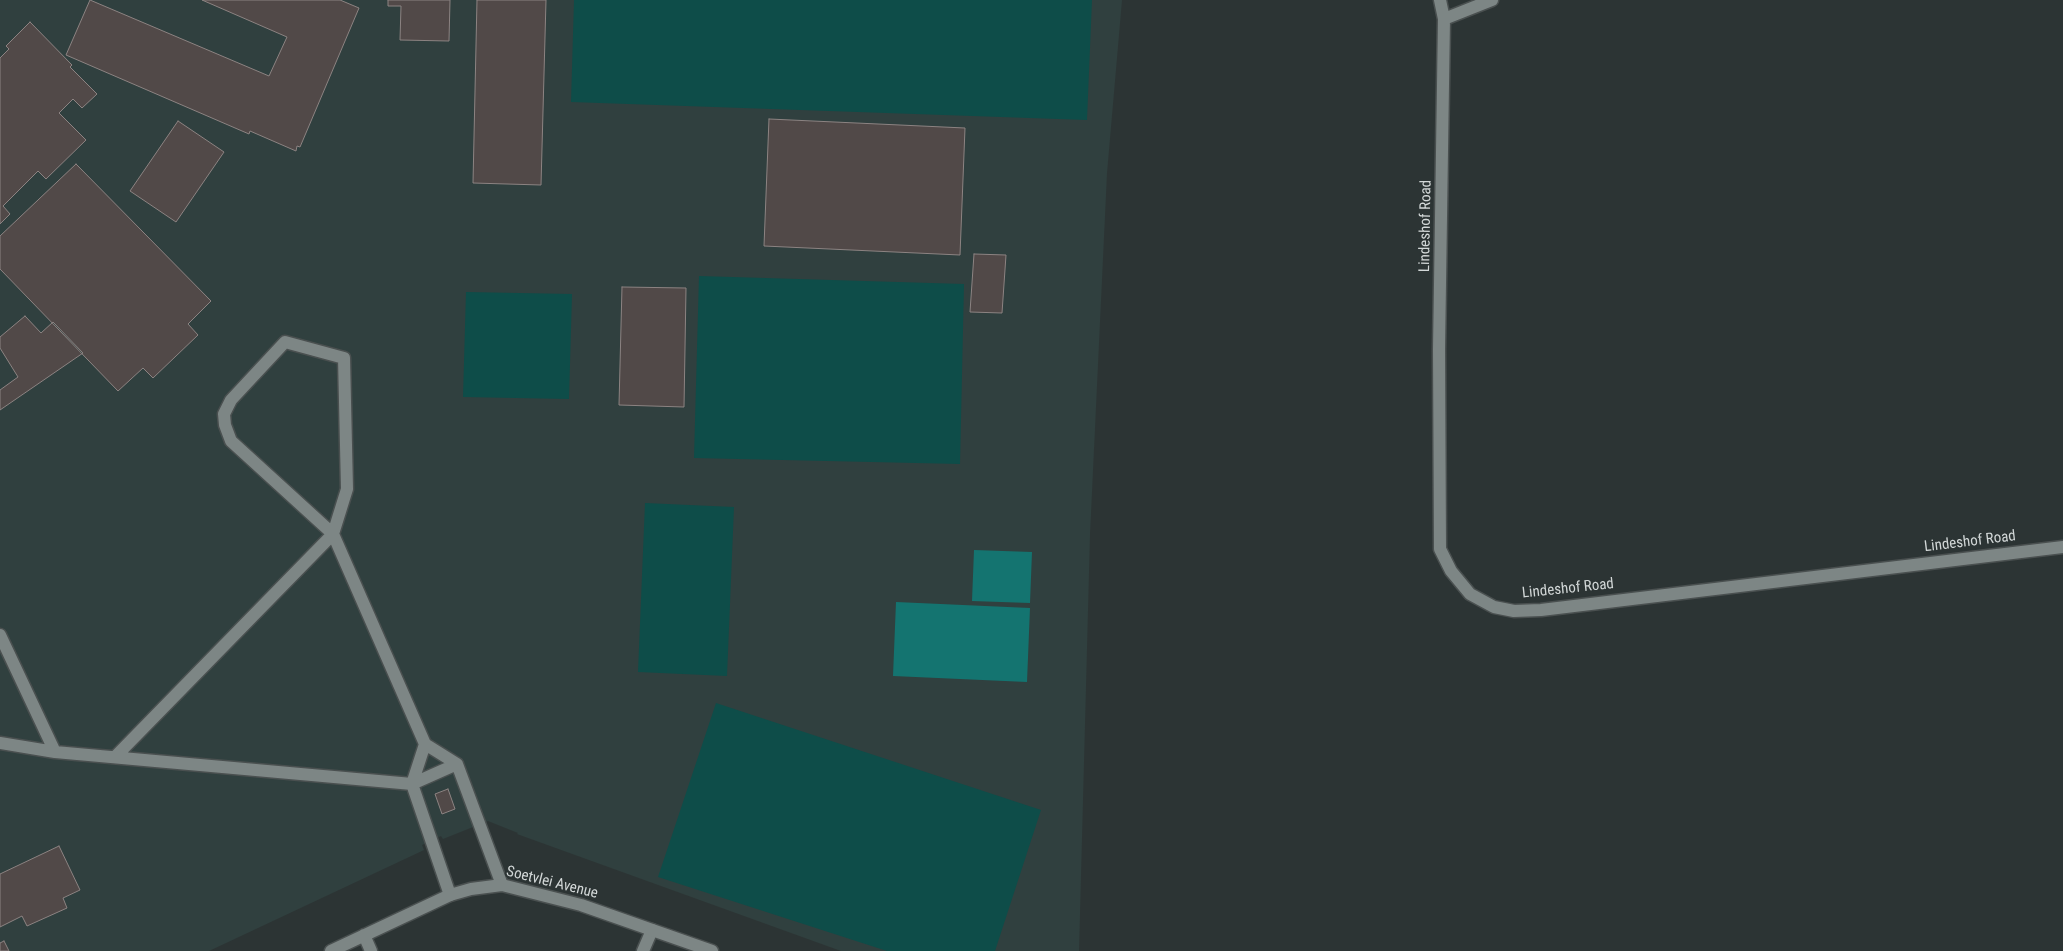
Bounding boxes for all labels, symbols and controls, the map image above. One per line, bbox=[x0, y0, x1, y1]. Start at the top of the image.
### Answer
street label: Lindeshof Road bbox=[1416, 180, 1436, 272]
street label: Lindeshof Road bbox=[1923, 527, 2017, 557]
street label: Lindeshof Road bbox=[1521, 575, 1615, 603]
street label: Soetvlei Avenue bbox=[504, 863, 600, 903]

